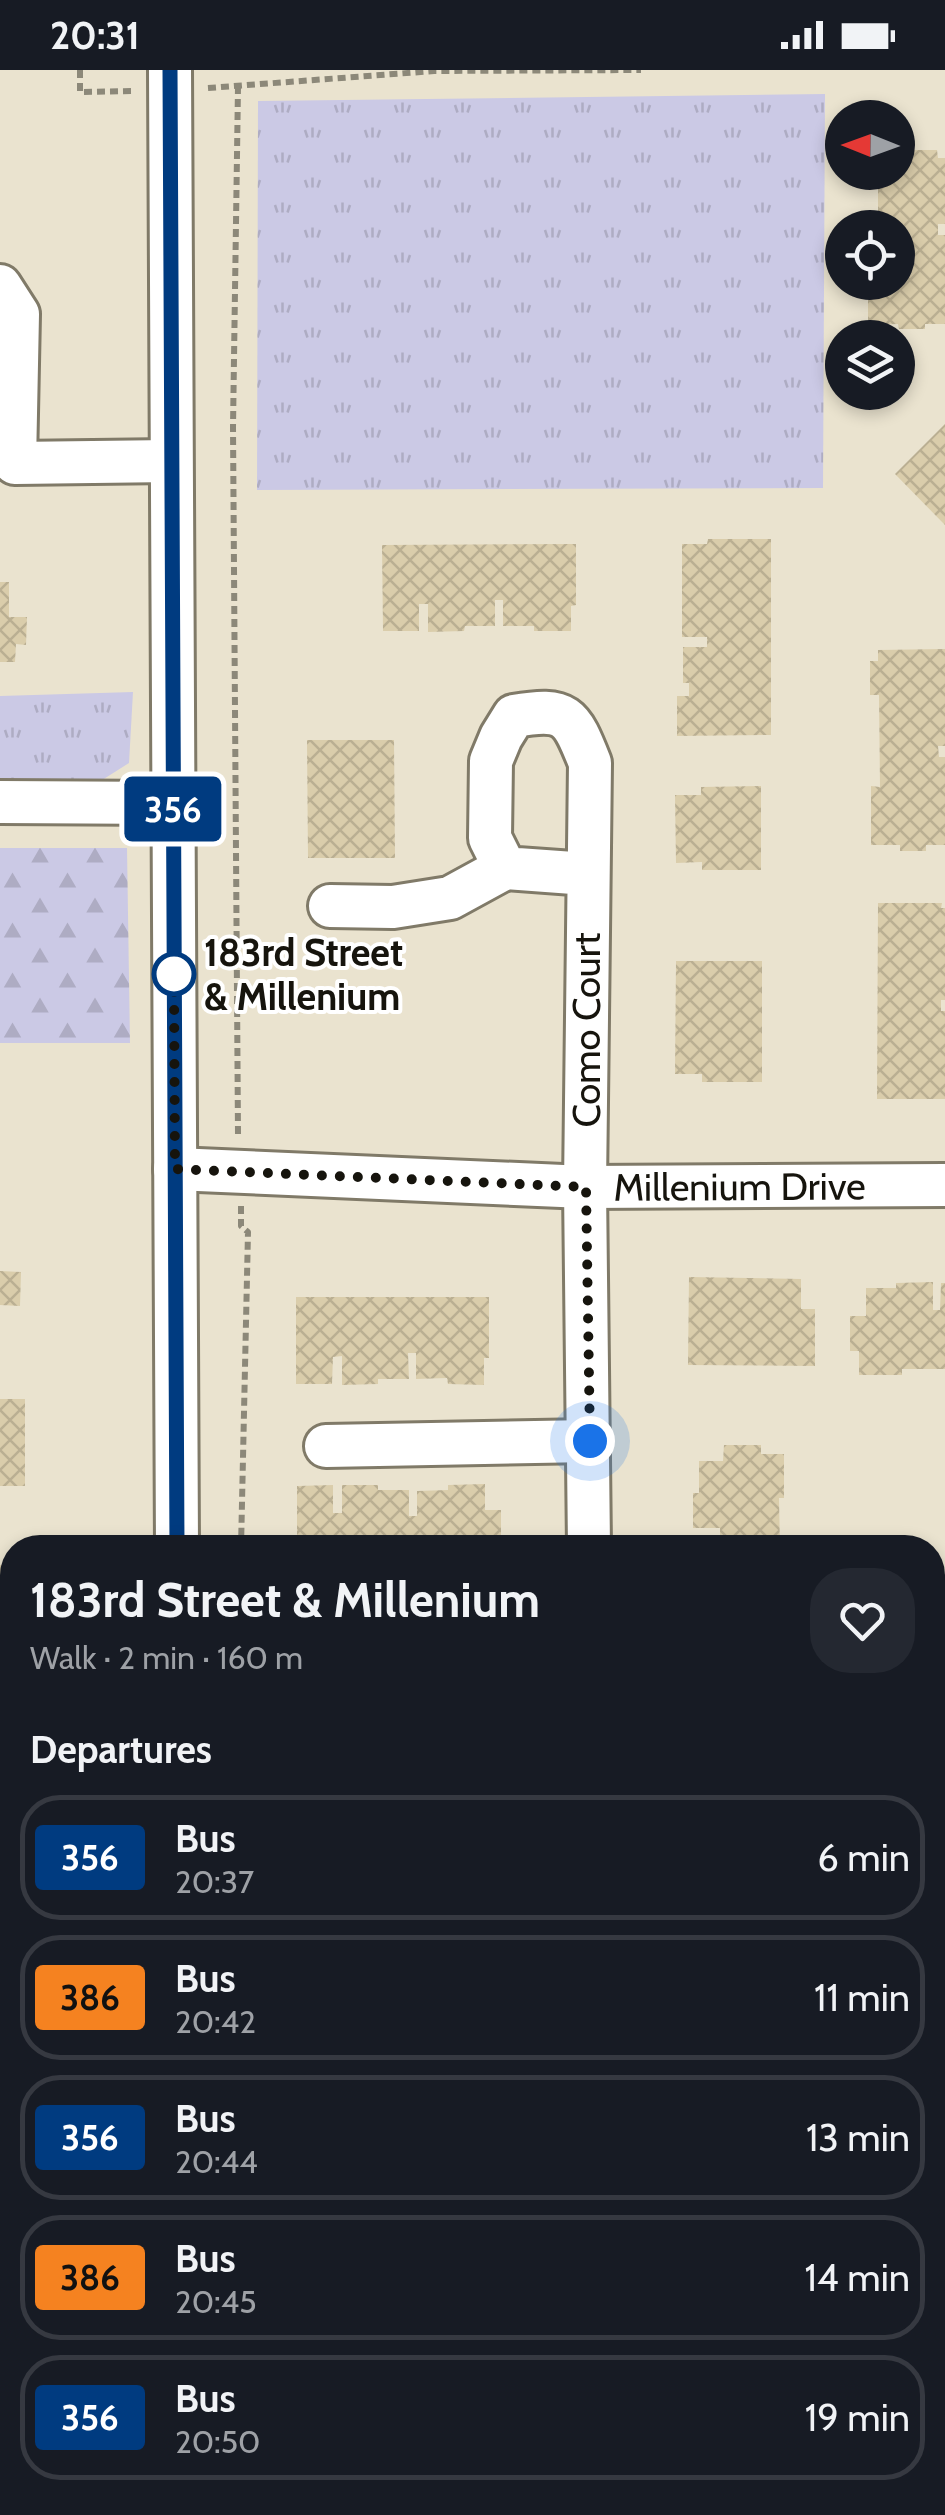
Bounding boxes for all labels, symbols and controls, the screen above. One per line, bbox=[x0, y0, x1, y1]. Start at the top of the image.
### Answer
text: 20:31 bbox=[50, 12, 140, 59]
north arrow bbox=[825, 100, 915, 190]
map controls bbox=[825, 100, 915, 410]
button: locate bbox=[825, 210, 915, 300]
button: layers bbox=[825, 320, 915, 410]
line badge: 356 bbox=[116, 776, 230, 842]
text: 356 bbox=[144, 788, 202, 831]
place label: 183rd Street & Millenium bbox=[204, 929, 403, 1020]
street label: Como Court bbox=[563, 932, 610, 1128]
marker: 183rd Street & Millenium bbox=[153, 953, 195, 995]
street label: Millenium Drive bbox=[613, 1162, 866, 1210]
your location bbox=[565, 1416, 615, 1466]
button: heart bbox=[810, 1568, 915, 1673]
text: 183rd Street & Millenium bbox=[30, 1571, 540, 1629]
text: Walk · 2 min · 160 m bbox=[30, 1638, 303, 1677]
text: Departures bbox=[30, 1726, 212, 1773]
text: Bus bbox=[175, 1815, 236, 1862]
text: 6 min bbox=[817, 1834, 910, 1881]
text: 356 bbox=[61, 1836, 119, 1879]
text: 20:37 bbox=[175, 1862, 254, 1901]
text: Bus bbox=[175, 1955, 236, 2002]
text: 11 min bbox=[814, 1974, 910, 2021]
text: 386 bbox=[60, 1976, 120, 2019]
text: 20:42 bbox=[175, 2002, 256, 2041]
text: Bus bbox=[175, 2095, 236, 2142]
text: 13 min bbox=[806, 2114, 910, 2161]
text: 356 bbox=[61, 2116, 119, 2159]
text: 20:44 bbox=[175, 2142, 258, 2181]
text: Bus bbox=[175, 2235, 236, 2282]
text: 14 min bbox=[804, 2254, 910, 2301]
text: 386 bbox=[60, 2256, 120, 2299]
text: 20:45 bbox=[175, 2282, 257, 2321]
text: Bus bbox=[175, 2375, 236, 2422]
text: 19 min bbox=[805, 2394, 910, 2441]
text: 356 bbox=[61, 2396, 119, 2439]
text: 20:50 bbox=[175, 2422, 260, 2461]

